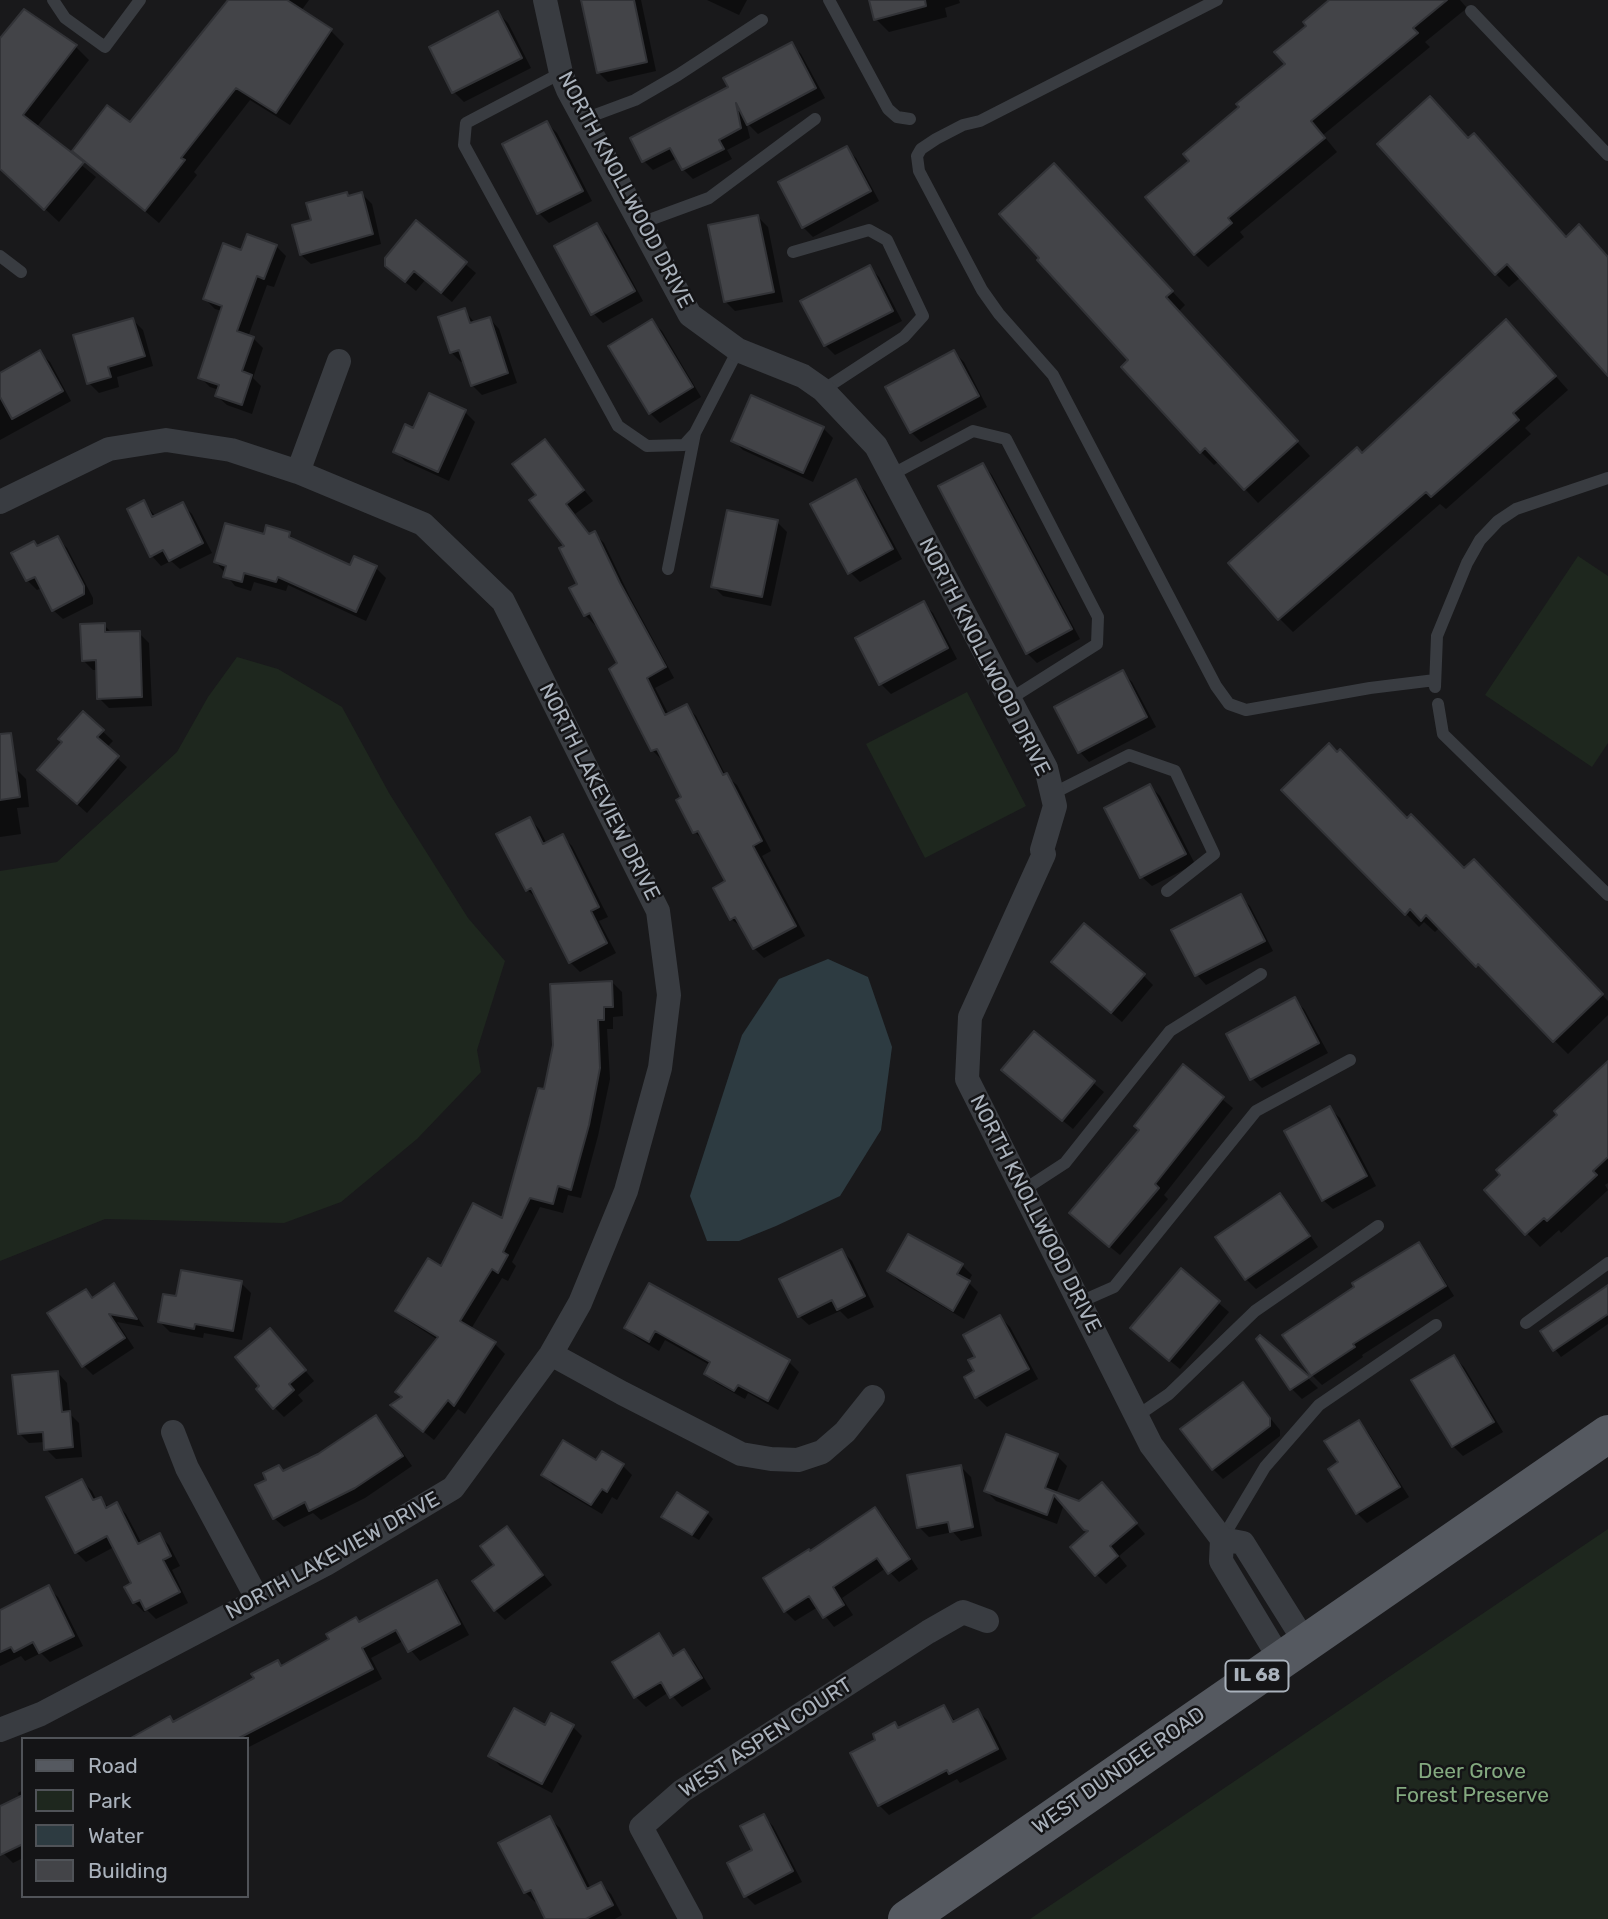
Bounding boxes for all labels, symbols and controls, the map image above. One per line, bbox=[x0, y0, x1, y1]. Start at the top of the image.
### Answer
street label: NORTH KNOLLWOOD DRIVE bbox=[552, 68, 698, 312]
street label: NORTH KNOLLWOOD DRIVE bbox=[913, 534, 1055, 780]
street label: NORTH LAKEVIEW DRIVE bbox=[533, 679, 665, 905]
street label: NORTH KNOLLWOOD DRIVE bbox=[964, 1091, 1106, 1337]
street label: NORTH LAKEVIEW DRIVE bbox=[222, 1487, 444, 1625]
road number: IL 68 bbox=[1226, 1660, 1288, 1692]
street label: WEST ASPEN COURT bbox=[675, 1673, 857, 1803]
street label: WEST DUNDEE ROAD bbox=[1028, 1702, 1210, 1840]
legend bbox=[21, 1737, 248, 1898]
text: Road bbox=[88, 1753, 138, 1778]
park label: Deer Grove Forest Preserve bbox=[1395, 1759, 1549, 1809]
text: Park bbox=[88, 1788, 132, 1813]
text: Water bbox=[88, 1823, 144, 1848]
text: Building bbox=[88, 1858, 168, 1883]

